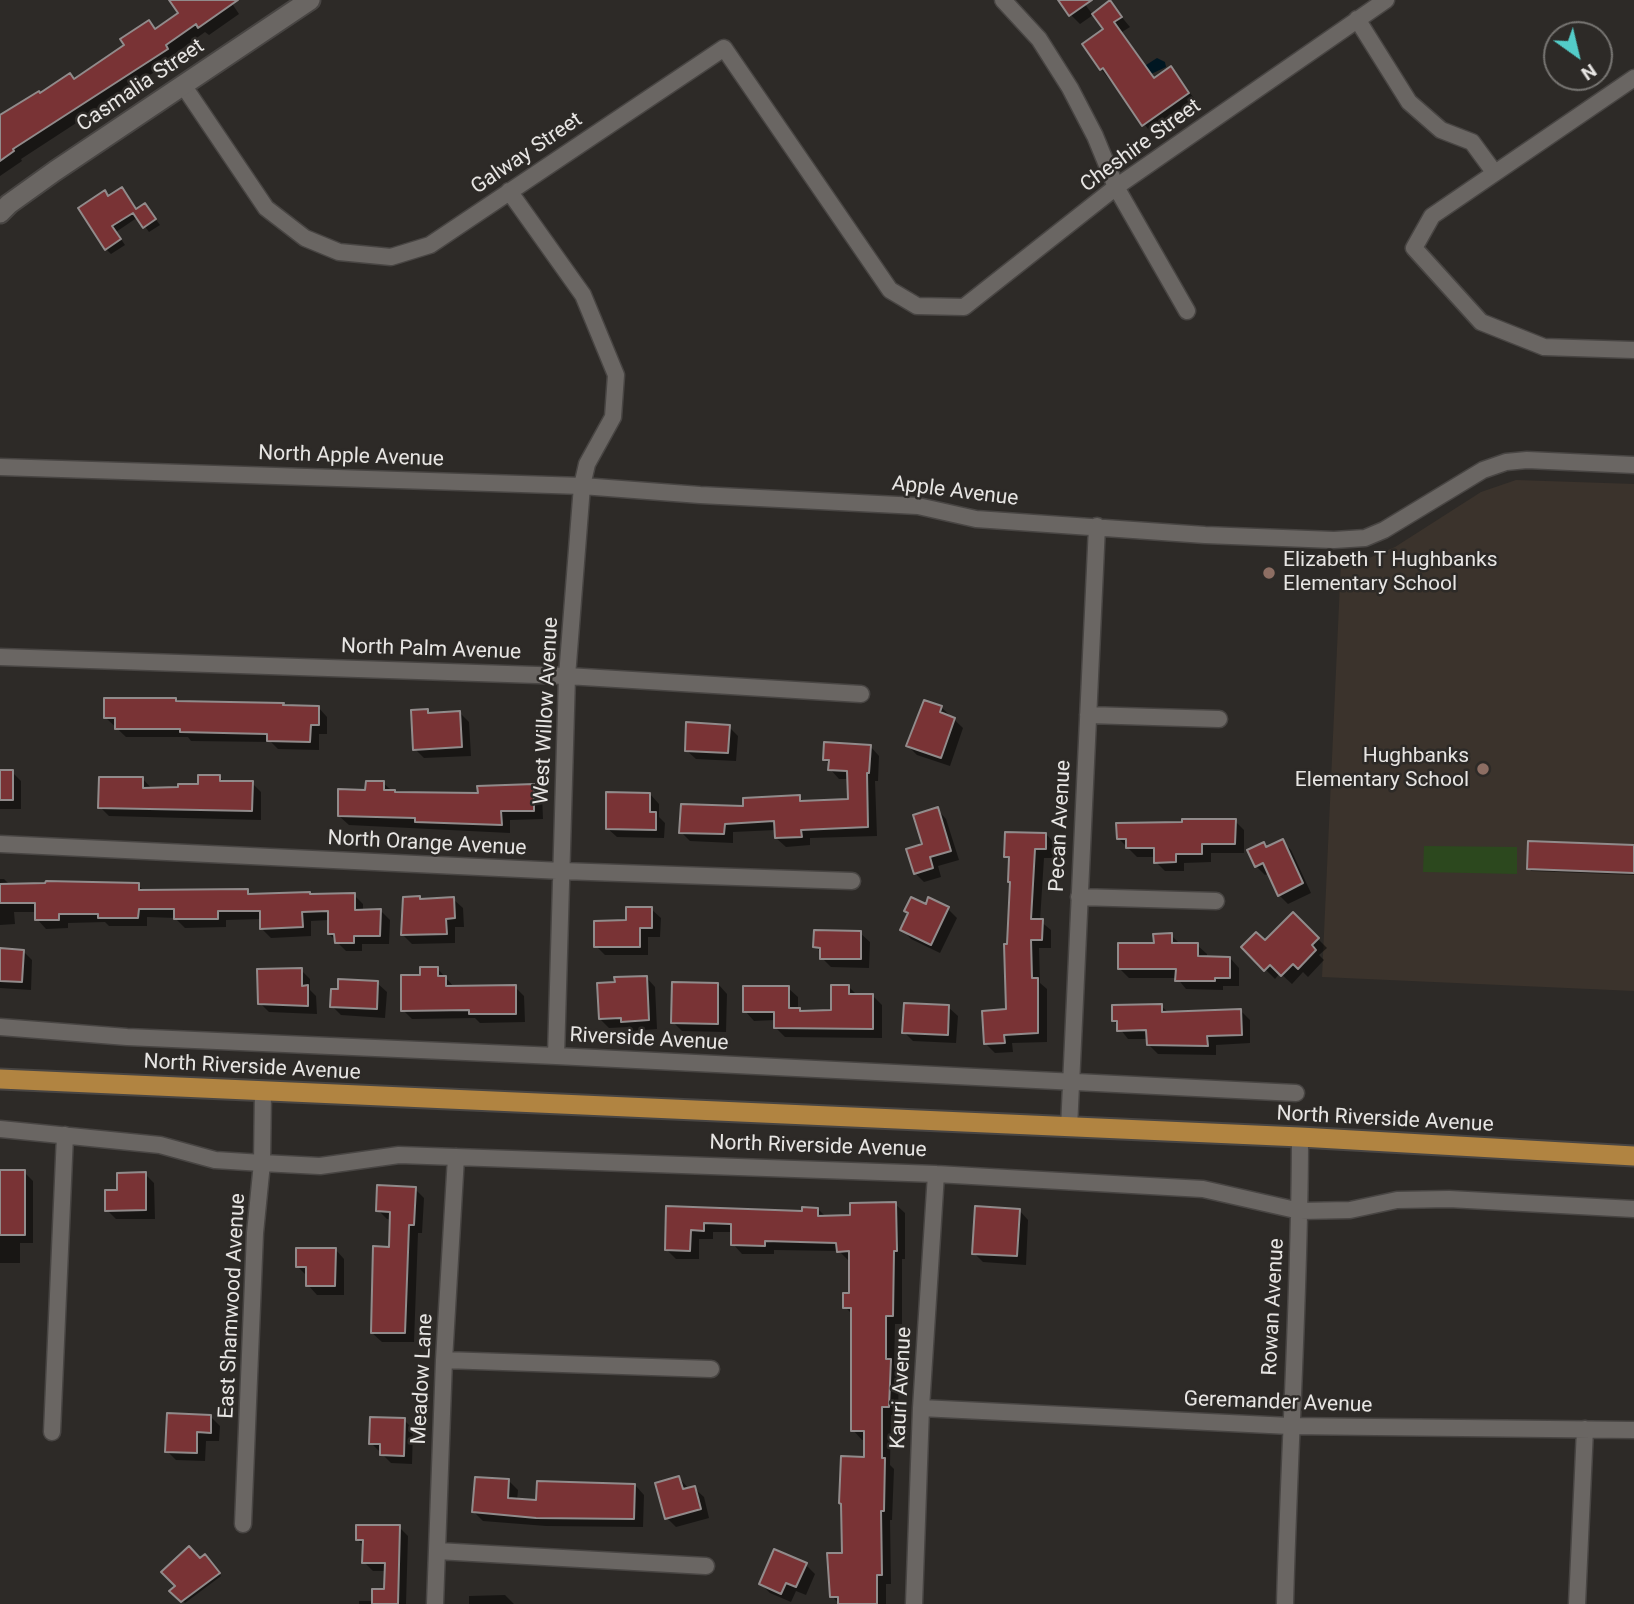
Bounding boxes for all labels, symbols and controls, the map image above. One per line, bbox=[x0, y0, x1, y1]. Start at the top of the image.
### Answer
north arrow bbox=[1543, 21, 1613, 91]
street label: Casmalia Street bbox=[73, 34, 209, 138]
text: N bbox=[1577, 59, 1601, 85]
street label: Cheshire Street bbox=[1076, 94, 1206, 198]
street label: Galway Street bbox=[467, 108, 587, 200]
street label: North Apple Avenue bbox=[258, 441, 444, 473]
street label: Apple Avenue bbox=[890, 472, 1020, 512]
place label: Elizabeth T Hughbanks Elementary School bbox=[1283, 548, 1498, 598]
marker: Elizabeth T Hughbanks Elementary School bbox=[1261, 565, 1277, 581]
street label: West Willow Avenue bbox=[529, 616, 565, 806]
street label: North Palm Avenue bbox=[341, 634, 521, 666]
place label: Hughbanks Elementary School bbox=[1295, 744, 1469, 794]
street label: Pecan Avenue bbox=[1045, 759, 1077, 893]
marker: Hughbanks Elementary School bbox=[1475, 761, 1491, 777]
street label: North Orange Avenue bbox=[327, 826, 527, 862]
street label: Riverside Avenue bbox=[569, 1023, 729, 1057]
street label: North Riverside Avenue bbox=[143, 1050, 361, 1086]
street label: North Riverside Avenue bbox=[1276, 1102, 1494, 1138]
street label: North Riverside Avenue bbox=[709, 1131, 927, 1163]
street label: East Shamwood Avenue bbox=[215, 1193, 251, 1419]
street label: Rowan Avenue bbox=[1258, 1238, 1290, 1376]
street label: Meadow Lane bbox=[407, 1313, 439, 1445]
street label: Kauri Avenue bbox=[886, 1326, 918, 1450]
street label: Geremander Avenue bbox=[1183, 1387, 1373, 1419]

